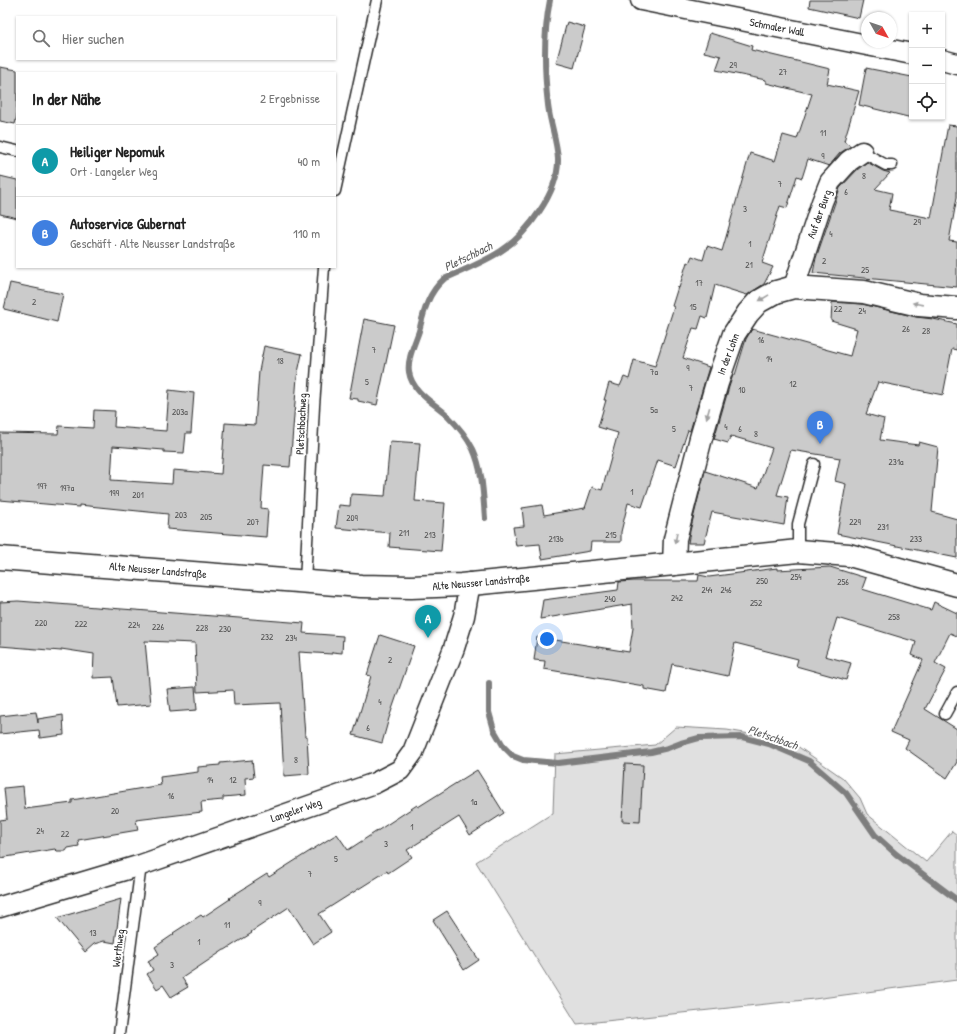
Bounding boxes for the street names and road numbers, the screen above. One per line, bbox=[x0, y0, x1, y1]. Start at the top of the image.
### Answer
street label: Schmaler Wall bbox=[748, 15, 806, 39]
street label: Auf der Burg bbox=[804, 188, 834, 240]
street label: In der Lohn bbox=[714, 331, 742, 377]
street label: Pletschbachweg bbox=[292, 393, 310, 455]
street label: Alte Neusser Landstraße bbox=[109, 559, 208, 581]
street label: Alte Neusser Landstraße bbox=[432, 571, 531, 593]
street label: Langeler Weg bbox=[269, 795, 323, 825]
street label: Werthweg bbox=[109, 928, 127, 968]

